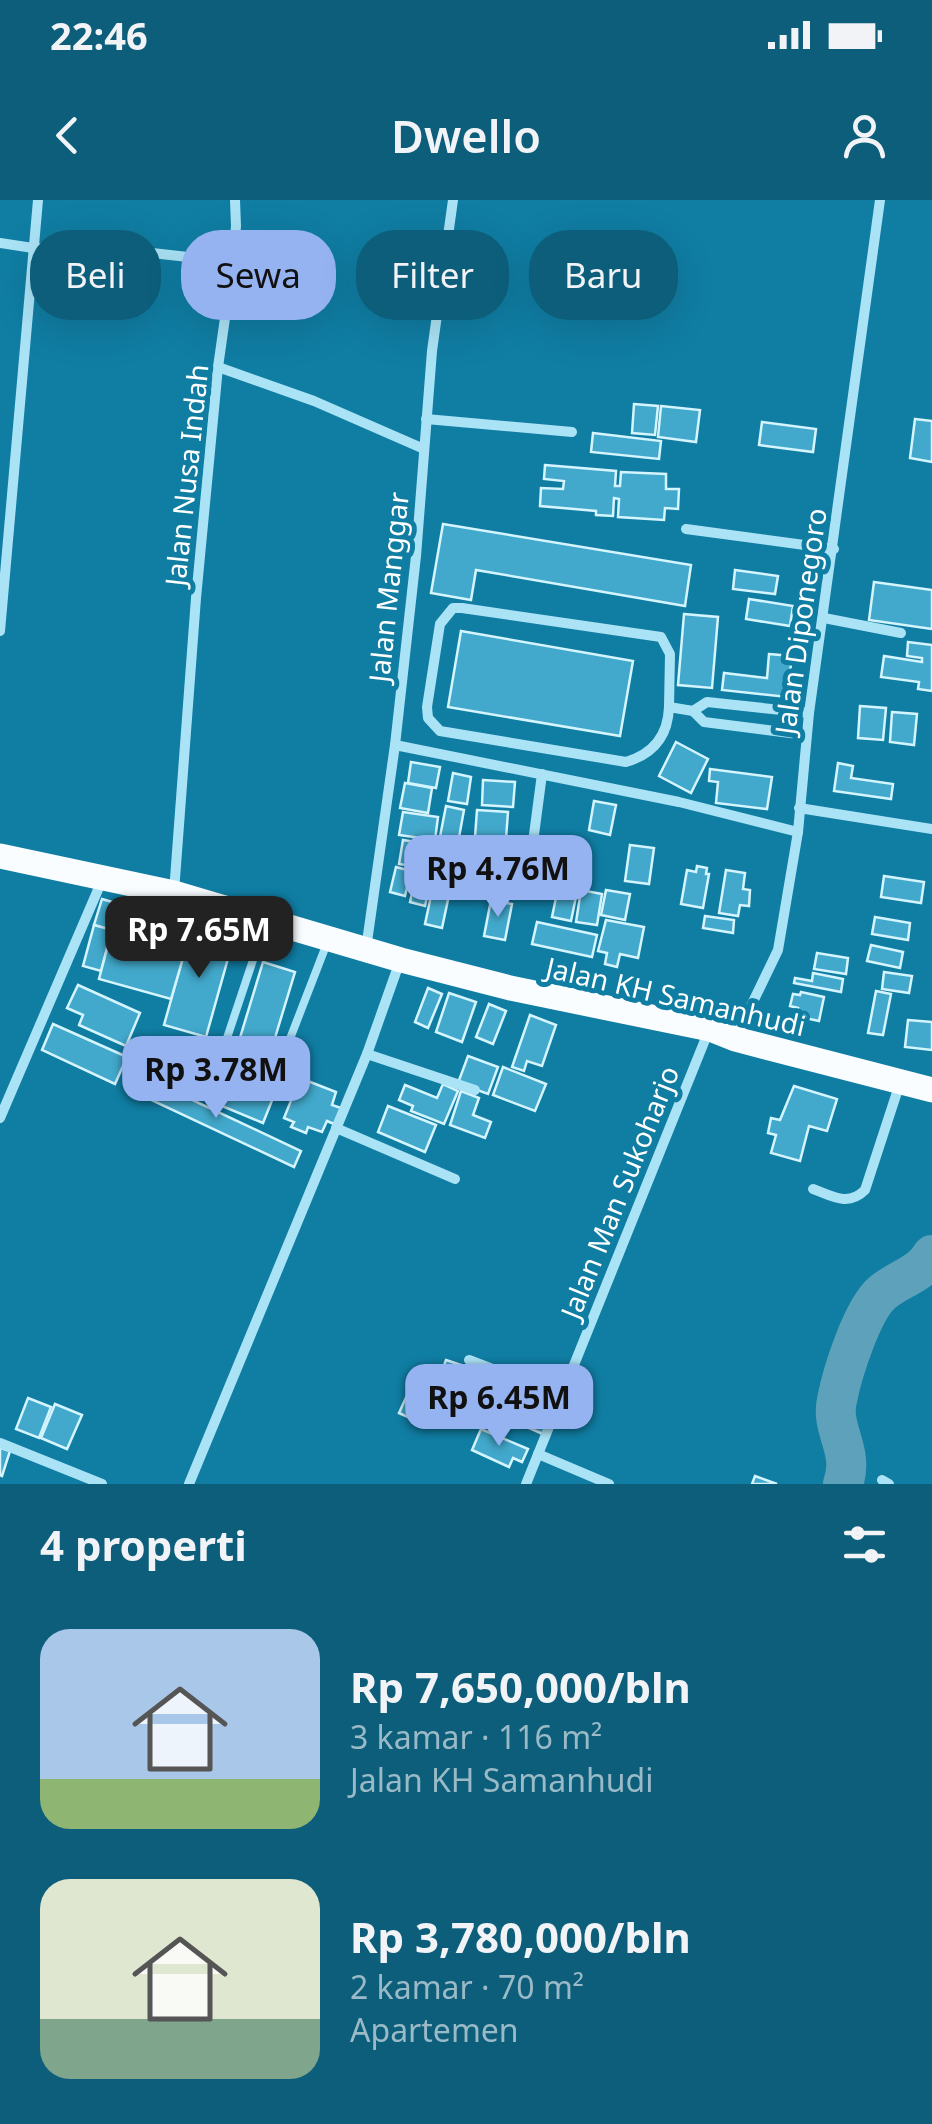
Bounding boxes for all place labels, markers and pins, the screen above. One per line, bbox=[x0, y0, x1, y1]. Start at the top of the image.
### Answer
pin: Rp 4.76M bbox=[395, 835, 601, 920]
pin: Rp 7.65M bbox=[96, 896, 302, 981]
pin: Rp 3.78M bbox=[113, 1036, 319, 1121]
pin: Rp 6.45M bbox=[396, 1364, 602, 1449]

